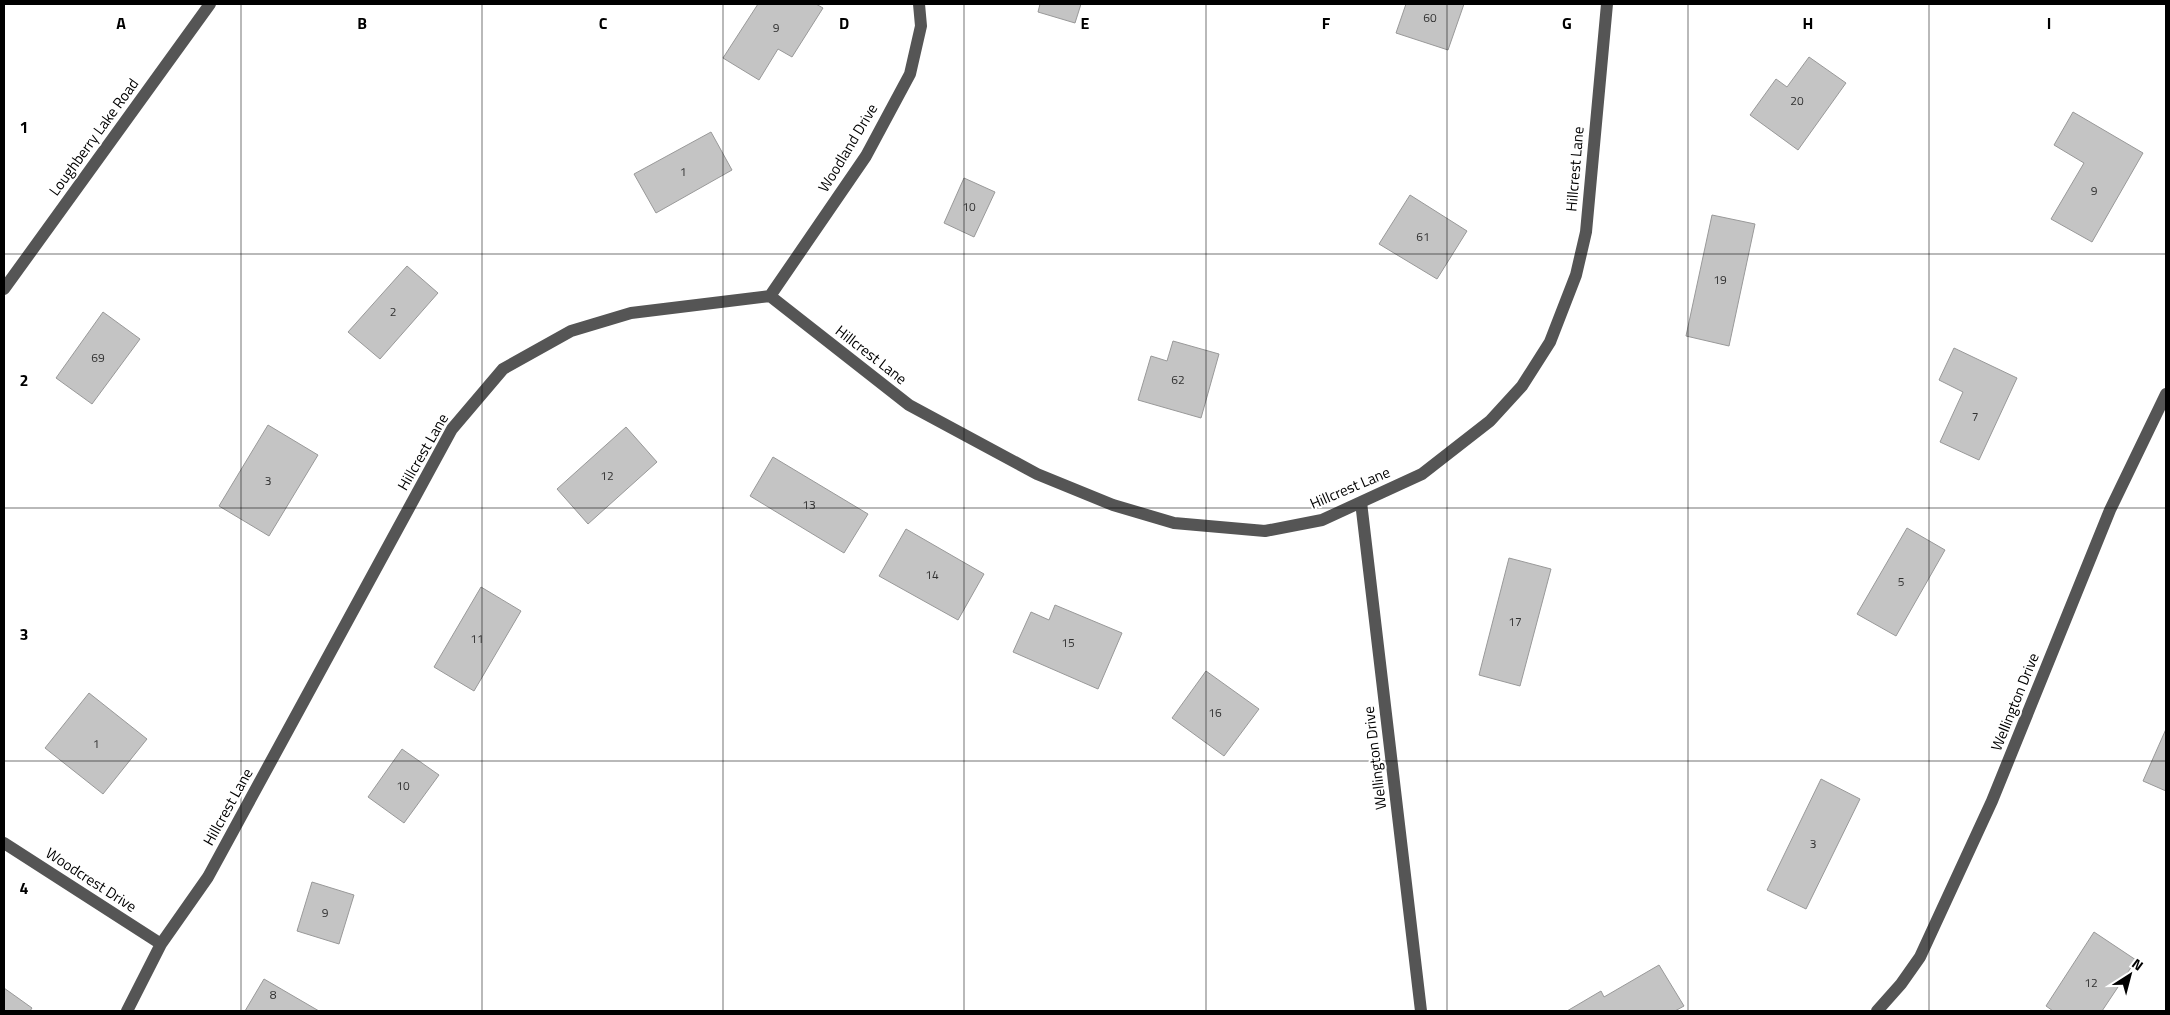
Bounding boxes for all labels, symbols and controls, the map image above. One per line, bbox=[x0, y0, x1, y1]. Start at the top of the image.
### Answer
house number: 60 bbox=[1423, 8, 1437, 27]
text: A bbox=[116, 11, 126, 35]
text: B bbox=[357, 11, 367, 35]
text: C bbox=[599, 11, 608, 35]
text: D bbox=[839, 11, 849, 35]
text: E bbox=[1081, 11, 1090, 35]
text: F bbox=[1322, 11, 1331, 35]
text: G bbox=[1562, 11, 1572, 35]
text: H bbox=[1803, 11, 1813, 35]
text: I bbox=[2047, 11, 2051, 35]
house number: 9 bbox=[773, 18, 780, 37]
street label: Loughberry Lake Road bbox=[43, 73, 144, 200]
house number: 20 bbox=[1790, 91, 1804, 110]
street label: Woodland Drive bbox=[812, 99, 883, 196]
text: 1 bbox=[20, 115, 28, 139]
street label: Hillcrest Lane bbox=[1559, 125, 1590, 212]
house number: 1 bbox=[680, 162, 686, 181]
house number: 9 bbox=[2091, 181, 2098, 200]
house number: 10 bbox=[962, 197, 976, 216]
house number: 61 bbox=[1416, 227, 1430, 246]
house number: 19 bbox=[1713, 270, 1727, 289]
house number: 2 bbox=[390, 302, 396, 321]
street label: Hillcrest Lane bbox=[831, 319, 912, 390]
house number: 69 bbox=[91, 348, 105, 367]
text: 2 bbox=[20, 368, 28, 392]
house number: 62 bbox=[1171, 370, 1185, 389]
house number: 7 bbox=[1972, 407, 1978, 426]
street label: Hillcrest Lane bbox=[391, 409, 454, 494]
street label: Hillcrest Lane bbox=[1306, 460, 1394, 515]
house number: 12 bbox=[600, 466, 614, 485]
house number: 3 bbox=[265, 471, 271, 490]
house number: 13 bbox=[802, 495, 816, 514]
house number: 14 bbox=[925, 565, 939, 584]
house number: 5 bbox=[1898, 572, 1905, 591]
house number: 17 bbox=[1508, 612, 1522, 631]
text: 3 bbox=[20, 622, 28, 646]
house number: 11 bbox=[470, 629, 484, 648]
house number: 15 bbox=[1061, 633, 1075, 652]
street label: Wellington Drive bbox=[1984, 649, 2045, 754]
house number: 16 bbox=[1208, 703, 1222, 722]
street label: Wellington Drive bbox=[1357, 705, 1392, 811]
house number: 1 bbox=[93, 734, 99, 753]
street label: Hillcrest Lane bbox=[197, 764, 258, 850]
house number: 10 bbox=[396, 776, 410, 795]
house number: 3 bbox=[1810, 834, 1816, 853]
street label: Woodcrest Drive bbox=[41, 842, 141, 918]
text: 4 bbox=[20, 876, 29, 900]
house number: 9 bbox=[322, 903, 329, 922]
north arrow bbox=[2105, 950, 2155, 1000]
text: N bbox=[2128, 953, 2148, 975]
house number: 12 bbox=[2084, 973, 2098, 992]
house number: 8 bbox=[270, 985, 277, 1004]

